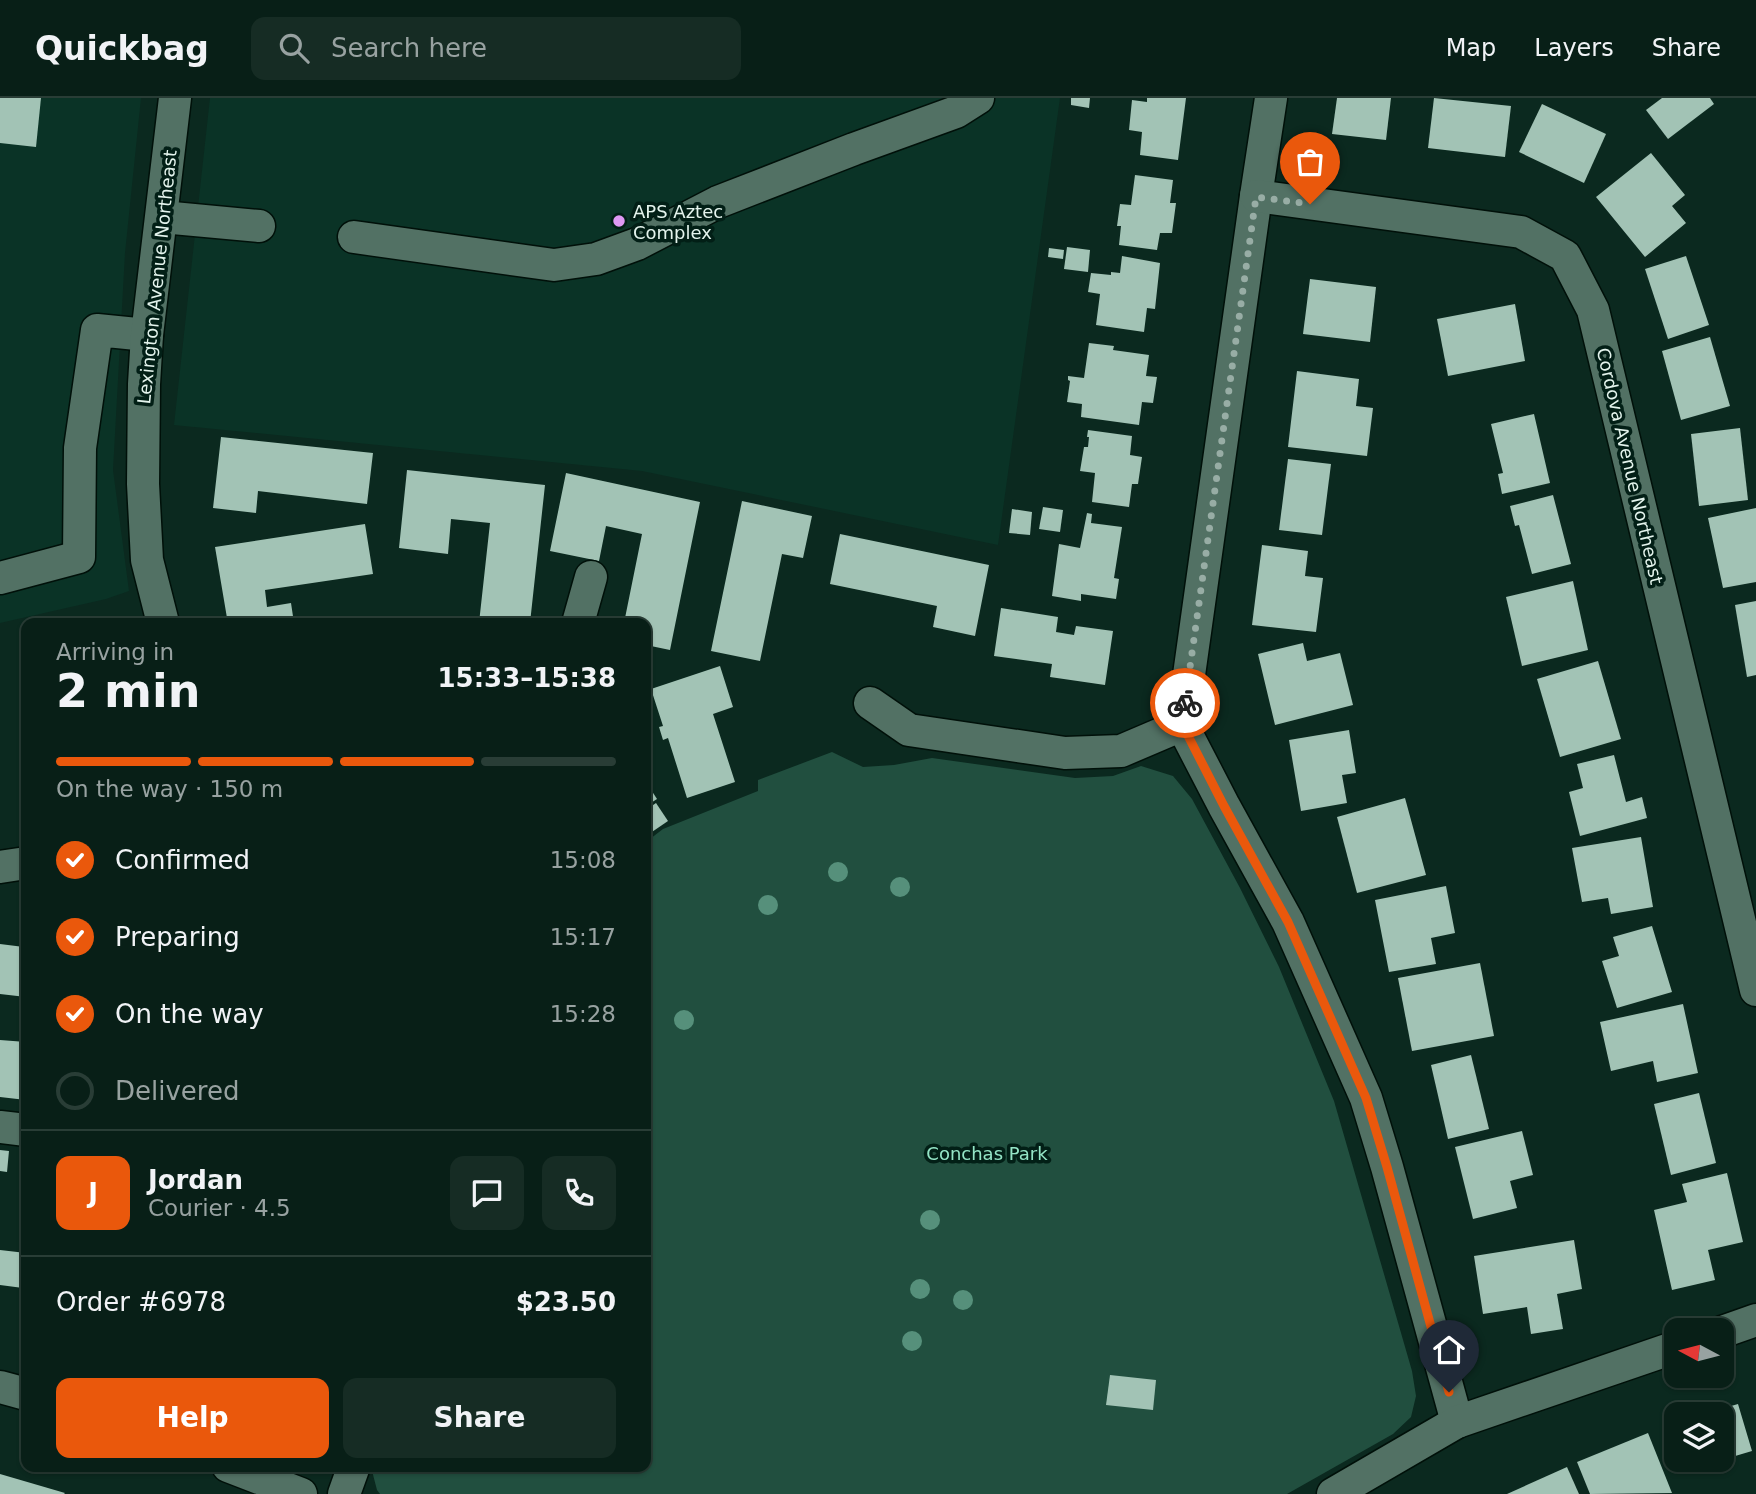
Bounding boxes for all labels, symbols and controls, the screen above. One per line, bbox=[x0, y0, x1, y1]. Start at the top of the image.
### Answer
search box bbox=[251, 17, 741, 80]
text: Quickbag bbox=[35, 29, 209, 68]
icon: search bbox=[275, 29, 313, 67]
text: Search here bbox=[331, 33, 487, 63]
text: Map bbox=[1446, 34, 1496, 62]
text: Layers bbox=[1534, 34, 1614, 62]
text: Share bbox=[1652, 34, 1721, 62]
pin bbox=[1280, 132, 1340, 204]
icon: bag bbox=[1291, 143, 1329, 181]
street label: Lexington Avenue Northeast bbox=[133, 149, 181, 405]
place label: APS Aztec Complex bbox=[633, 201, 723, 243]
marker: APS Aztec Complex bbox=[611, 213, 627, 229]
street label: Cordova Avenue Northeast bbox=[1593, 346, 1667, 586]
text: Arriving in bbox=[56, 639, 174, 665]
text: 15:33–15:38 bbox=[437, 663, 616, 693]
text: 2 min bbox=[56, 664, 200, 718]
courier bbox=[1150, 668, 1220, 738]
icon: bike bbox=[1166, 684, 1204, 722]
text: On the way · 150 m bbox=[56, 776, 283, 802]
icon: check bbox=[56, 841, 94, 879]
text: Confirmed bbox=[115, 845, 250, 875]
text: 15:08 bbox=[550, 847, 616, 873]
icon: check bbox=[56, 918, 94, 956]
text: Preparing bbox=[115, 922, 240, 952]
text: 15:17 bbox=[550, 924, 616, 950]
icon: check bbox=[56, 995, 94, 1033]
text: On the way bbox=[115, 999, 264, 1029]
text: 15:28 bbox=[550, 1001, 616, 1027]
text: Delivered bbox=[115, 1076, 239, 1106]
park label: Conchas Park bbox=[926, 1143, 1048, 1164]
button: chat bbox=[450, 1156, 524, 1230]
button: phone bbox=[542, 1156, 616, 1230]
text: Jordan bbox=[148, 1165, 243, 1195]
text: J bbox=[88, 1178, 98, 1208]
text: Courier · 4.5 bbox=[148, 1195, 291, 1221]
text: Order #6978 bbox=[56, 1287, 226, 1317]
text: $23.50 bbox=[516, 1287, 616, 1317]
north arrow bbox=[1664, 1318, 1734, 1388]
map controls bbox=[1664, 1318, 1734, 1472]
pin bbox=[1419, 1320, 1479, 1392]
icon: home bbox=[1430, 1331, 1468, 1369]
button: Help bbox=[56, 1378, 329, 1458]
button: Share bbox=[343, 1378, 616, 1458]
button: layers bbox=[1664, 1402, 1734, 1472]

